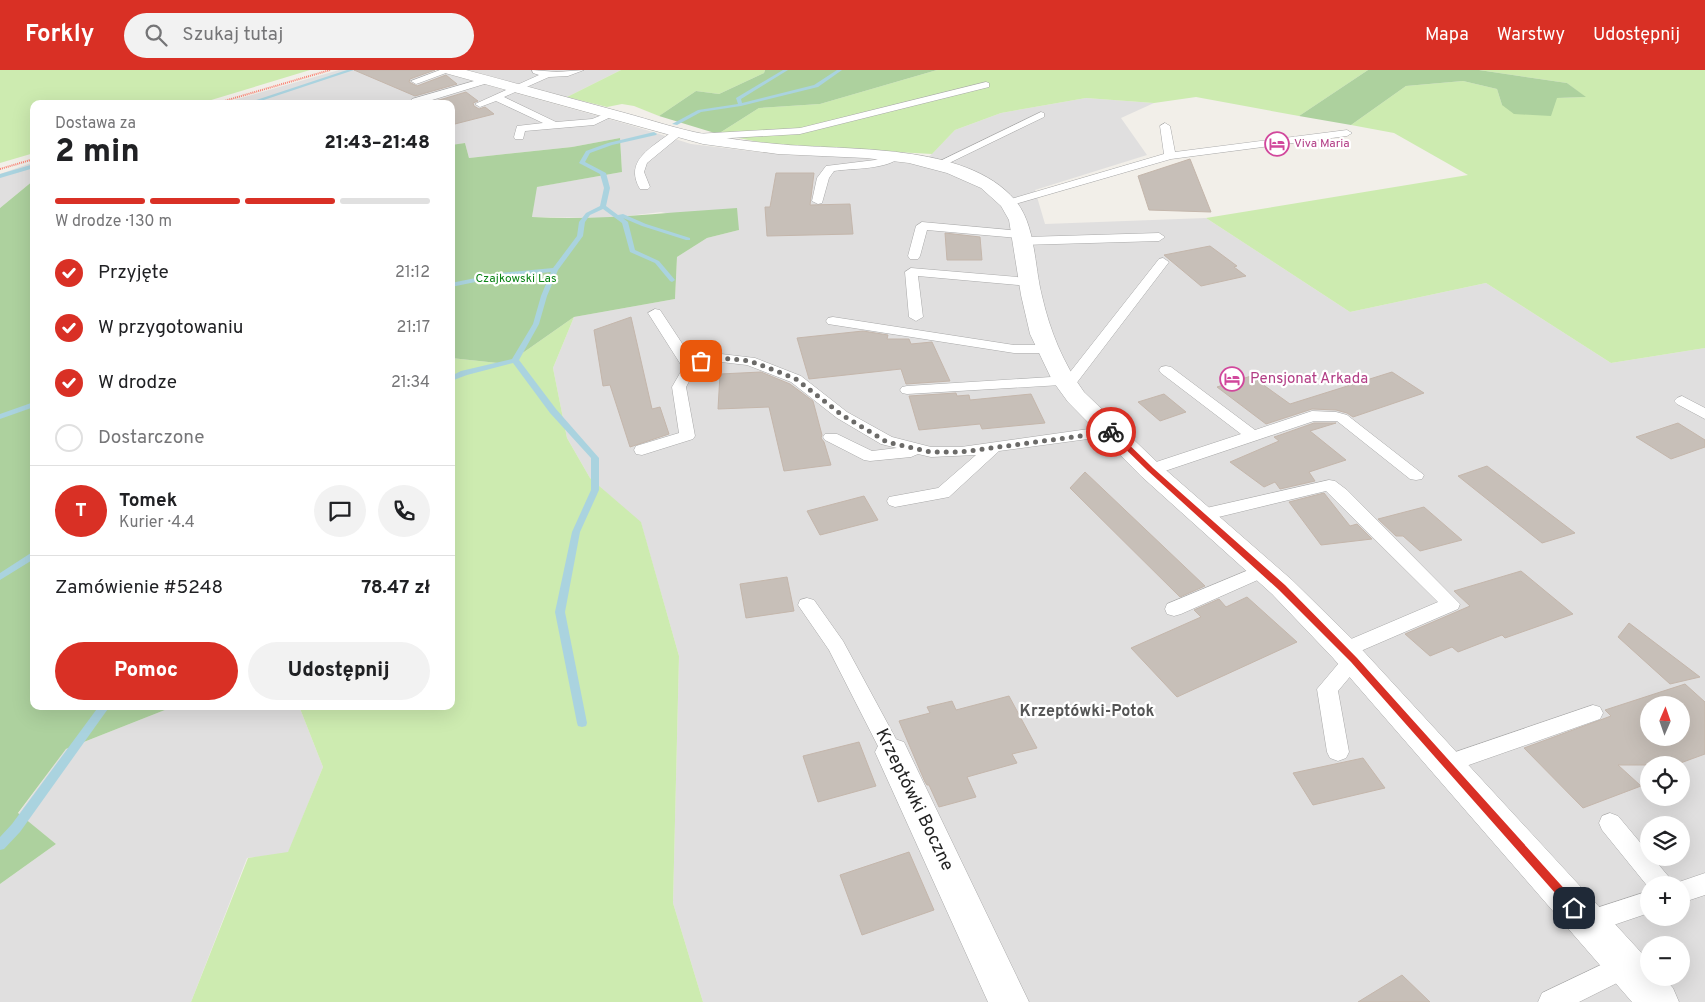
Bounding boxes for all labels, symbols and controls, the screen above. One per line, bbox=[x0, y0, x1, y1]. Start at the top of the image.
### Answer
search box bbox=[124, 13, 474, 58]
text: Forkly bbox=[25, 20, 94, 50]
icon: search bbox=[142, 21, 170, 49]
text: Szukaj tutaj bbox=[182, 23, 283, 47]
text: Mapa bbox=[1425, 24, 1469, 47]
text: Warstwy bbox=[1497, 24, 1565, 47]
text: Udostępnij bbox=[1593, 24, 1680, 47]
text: Dostawa za bbox=[55, 114, 136, 134]
text: 21:43–21:48 bbox=[324, 131, 430, 155]
hotel icon: Viva Maria bbox=[1264, 131, 1290, 157]
text: 2 min bbox=[55, 133, 140, 173]
place label: Viva Maria bbox=[1294, 136, 1350, 152]
text: W drodze · 130 m bbox=[55, 212, 172, 232]
icon: check bbox=[55, 259, 83, 287]
text: Przyjęte bbox=[98, 261, 169, 285]
text: 21:12 bbox=[395, 263, 430, 283]
park label: Czajkowski Las bbox=[475, 271, 557, 287]
icon: check bbox=[55, 314, 83, 342]
text: W przygotowaniu bbox=[98, 316, 244, 340]
text: 21:17 bbox=[396, 318, 430, 338]
pin bbox=[680, 340, 722, 382]
icon: bag bbox=[687, 347, 715, 375]
hotel icon: Pensjonat Arkada bbox=[1219, 366, 1245, 392]
icon: check bbox=[55, 369, 83, 397]
place label: Pensjonat Arkada bbox=[1250, 370, 1368, 389]
text: W drodze bbox=[98, 371, 177, 395]
text: 21:34 bbox=[391, 373, 430, 393]
courier bbox=[1086, 407, 1136, 457]
icon: bike bbox=[1097, 418, 1125, 446]
text: Dostarczone bbox=[98, 426, 204, 450]
button: chat bbox=[314, 485, 366, 537]
button: phone bbox=[378, 485, 430, 537]
text: Tomek bbox=[119, 489, 177, 513]
text: T bbox=[75, 499, 87, 523]
text: Kurier · 4.4 bbox=[119, 513, 195, 533]
text: Zamówienie #5248 bbox=[55, 576, 223, 600]
text: 78.47 zł bbox=[361, 576, 430, 600]
button: Pomoc bbox=[55, 642, 238, 700]
button: Udostępnij bbox=[248, 642, 430, 700]
north arrow bbox=[1640, 696, 1690, 746]
map controls bbox=[1640, 696, 1690, 986]
district label: Krzeptówki-Potok bbox=[1020, 702, 1154, 722]
street label: Krzeptówki Boczne bbox=[870, 725, 958, 875]
button: locate bbox=[1640, 756, 1690, 806]
button: layers bbox=[1640, 816, 1690, 866]
button: + bbox=[1640, 876, 1690, 926]
pin bbox=[1553, 887, 1595, 929]
icon: home bbox=[1560, 894, 1588, 922]
button: − bbox=[1640, 936, 1690, 986]

